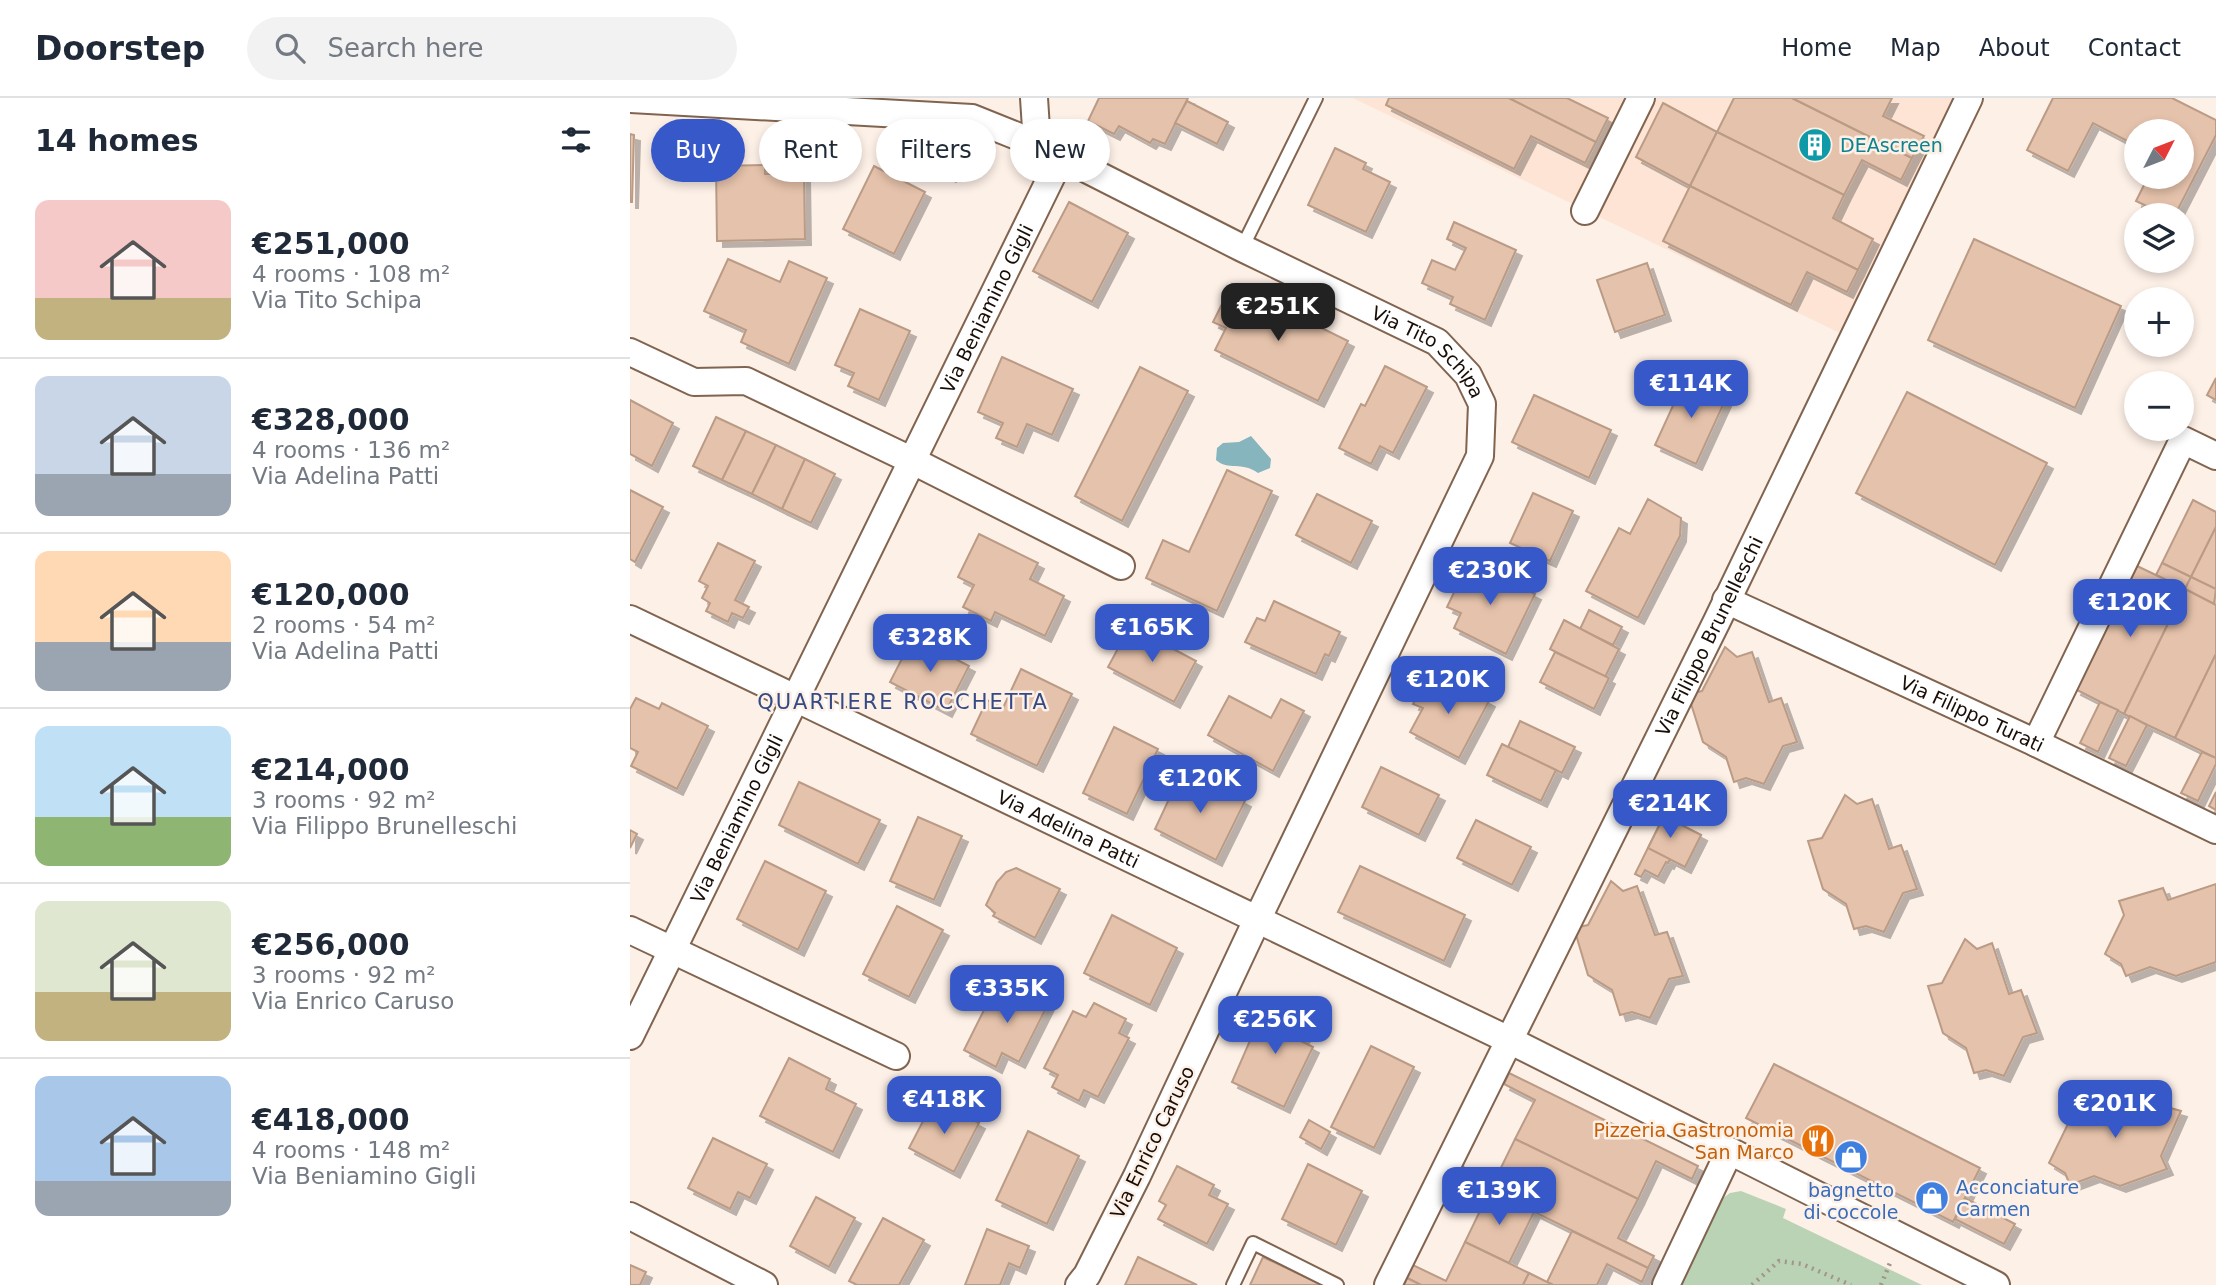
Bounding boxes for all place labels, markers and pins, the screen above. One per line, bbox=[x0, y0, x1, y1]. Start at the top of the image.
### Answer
building icon: DEAscreen bbox=[1796, 126, 1834, 164]
place label: DEAscreen bbox=[1840, 134, 1943, 156]
pin: €251K bbox=[1229, 284, 1327, 343]
pin: €114K bbox=[1642, 360, 1740, 420]
pin: €230K bbox=[1441, 547, 1539, 607]
pin: €120K bbox=[2081, 580, 2179, 639]
pin: €165K bbox=[1103, 604, 1201, 664]
pin: €328K bbox=[881, 614, 979, 674]
pin: €120K bbox=[1399, 656, 1497, 716]
pin: €120K bbox=[1151, 756, 1249, 815]
pin: €214K bbox=[1621, 780, 1719, 840]
pin: €335K bbox=[958, 965, 1056, 1025]
pin: €256K bbox=[1226, 996, 1324, 1056]
pin: €418K bbox=[895, 1076, 993, 1136]
pin: €201K bbox=[2066, 1080, 2164, 1140]
place label: Pizzeria Gastronomia San Marco bbox=[1593, 1119, 1794, 1163]
restaurant icon: Pizzeria Gastronomia San Marco bbox=[1799, 1122, 1837, 1160]
shop icon: bagnetto di coccole bbox=[1832, 1138, 1870, 1176]
pin: €139K bbox=[1450, 1168, 1548, 1227]
place label: Acconciature Carmen bbox=[1956, 1176, 2079, 1220]
place label: bagnetto di coccole bbox=[1804, 1179, 1898, 1223]
shop icon: Acconciature Carmen bbox=[1913, 1179, 1951, 1217]

